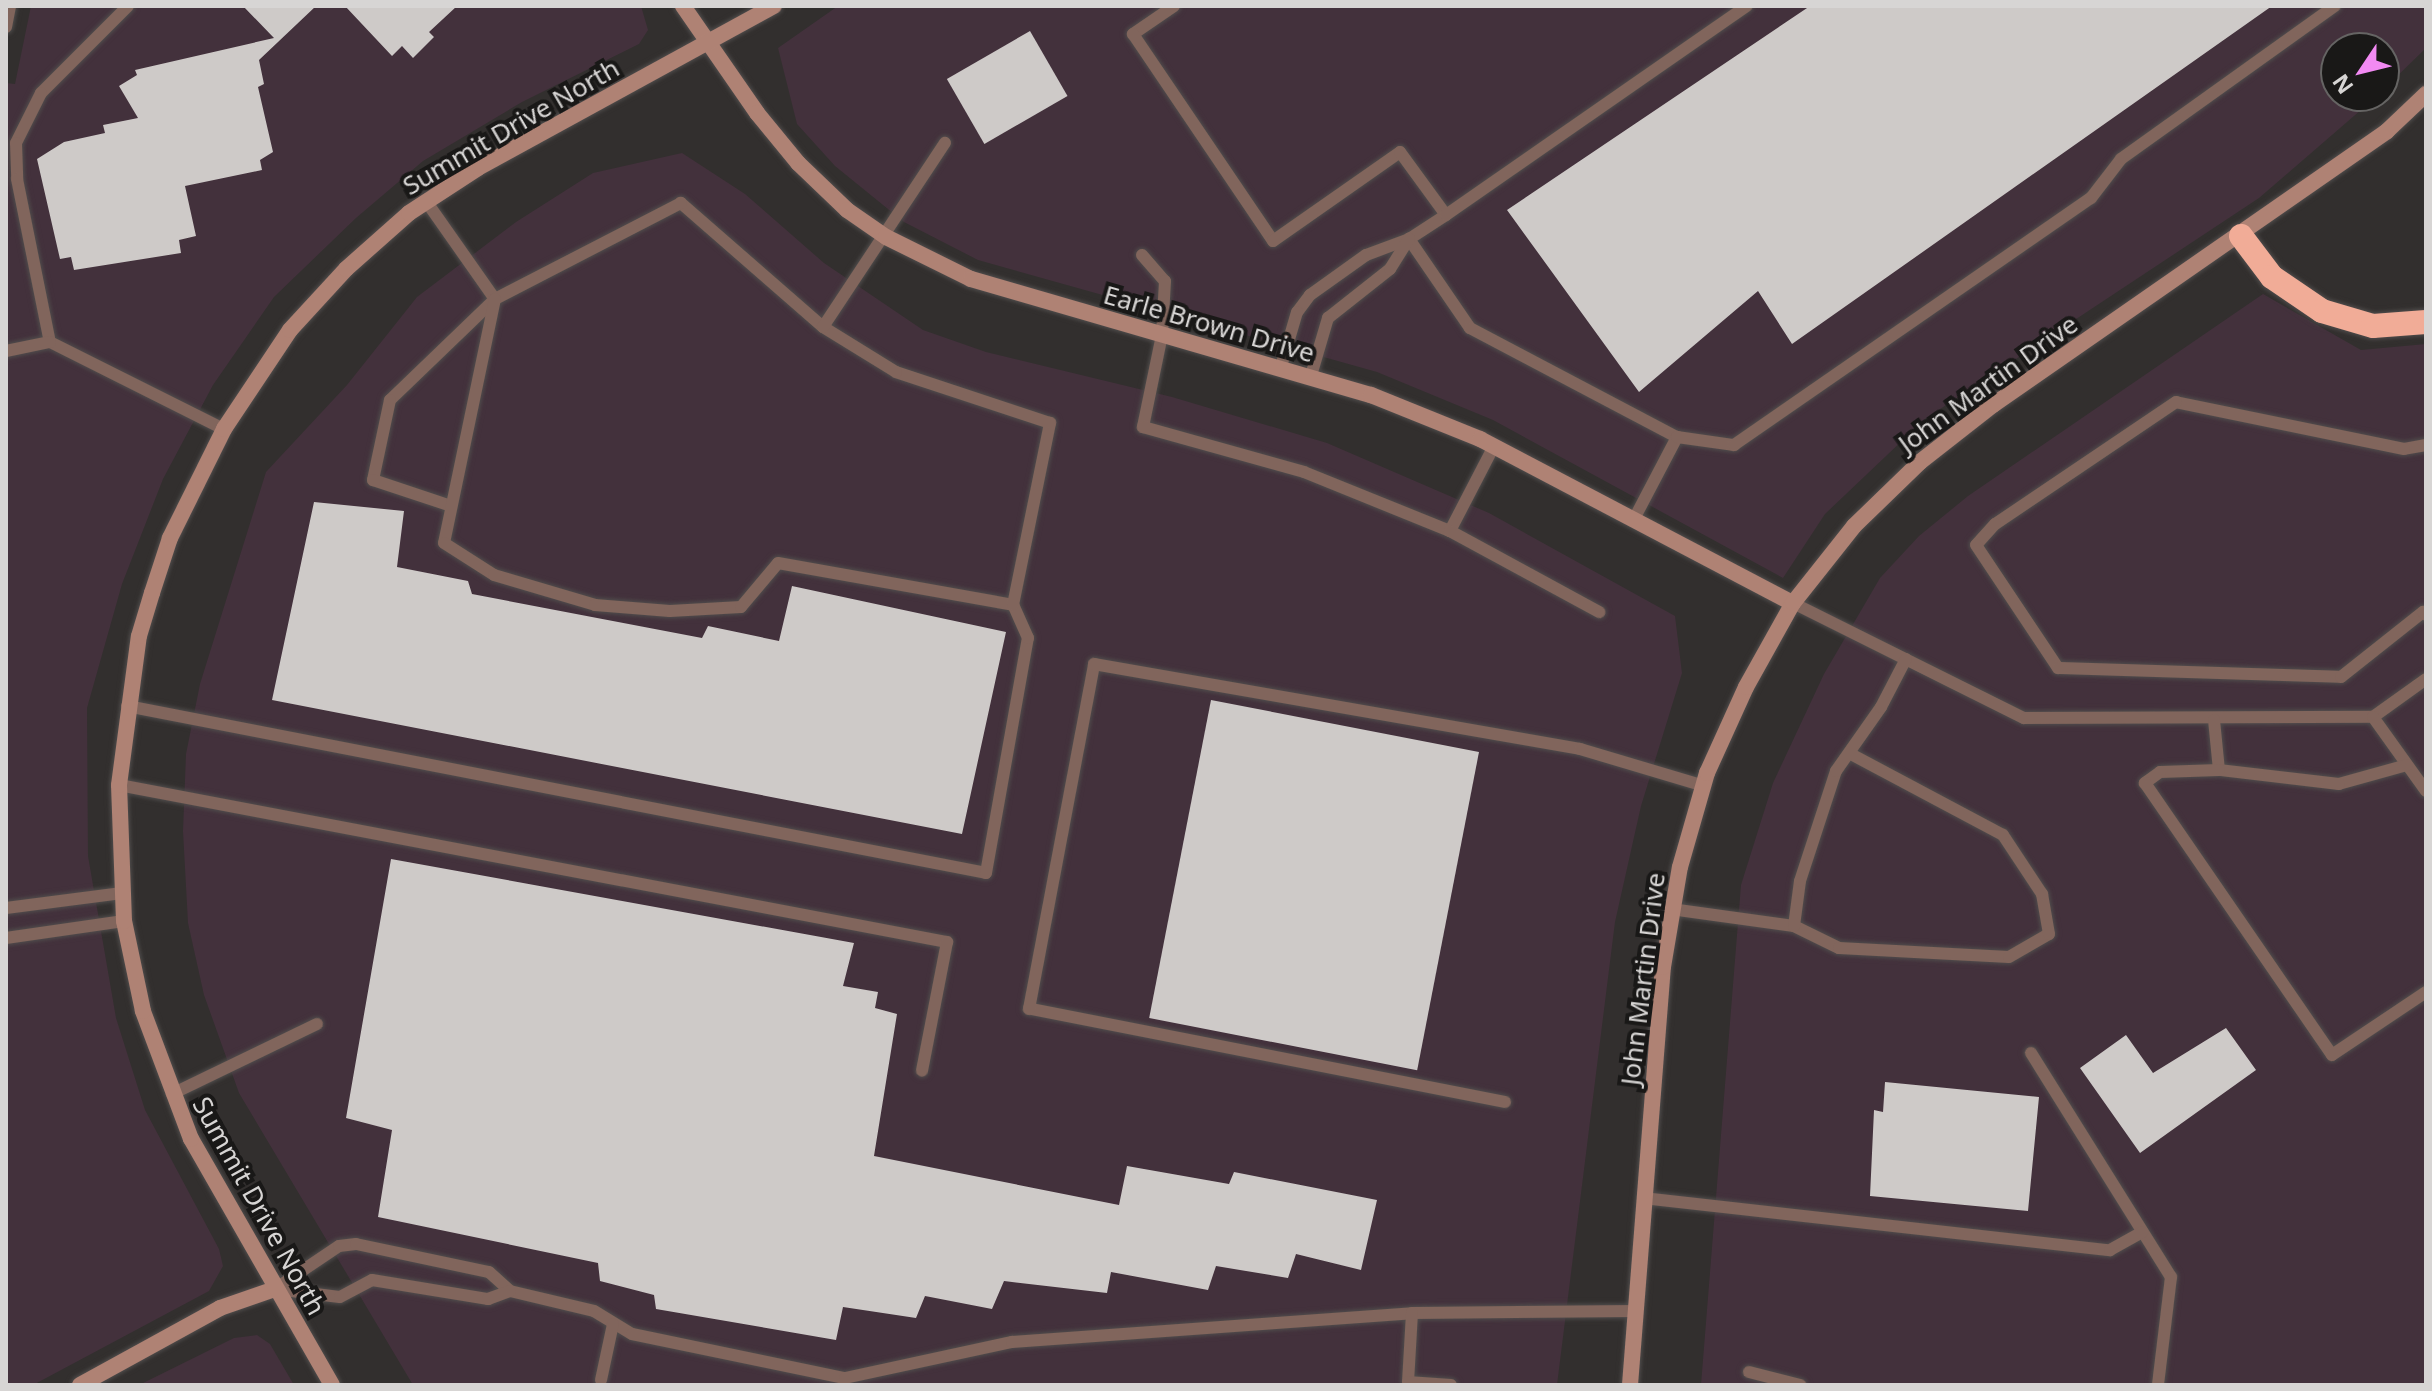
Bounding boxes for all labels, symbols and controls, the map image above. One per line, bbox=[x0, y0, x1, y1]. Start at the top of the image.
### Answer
north arrow bbox=[2320, 32, 2400, 112]
street label: Summit Drive North bbox=[397, 52, 625, 202]
text: N bbox=[2325, 69, 2359, 101]
street label: Earle Brown Drive bbox=[1100, 279, 1318, 369]
street label: John Martin Drive bbox=[1892, 309, 2084, 459]
street label: John Martin Drive bbox=[1614, 871, 1672, 1087]
street label: Summit Drive North bbox=[186, 1091, 332, 1321]

